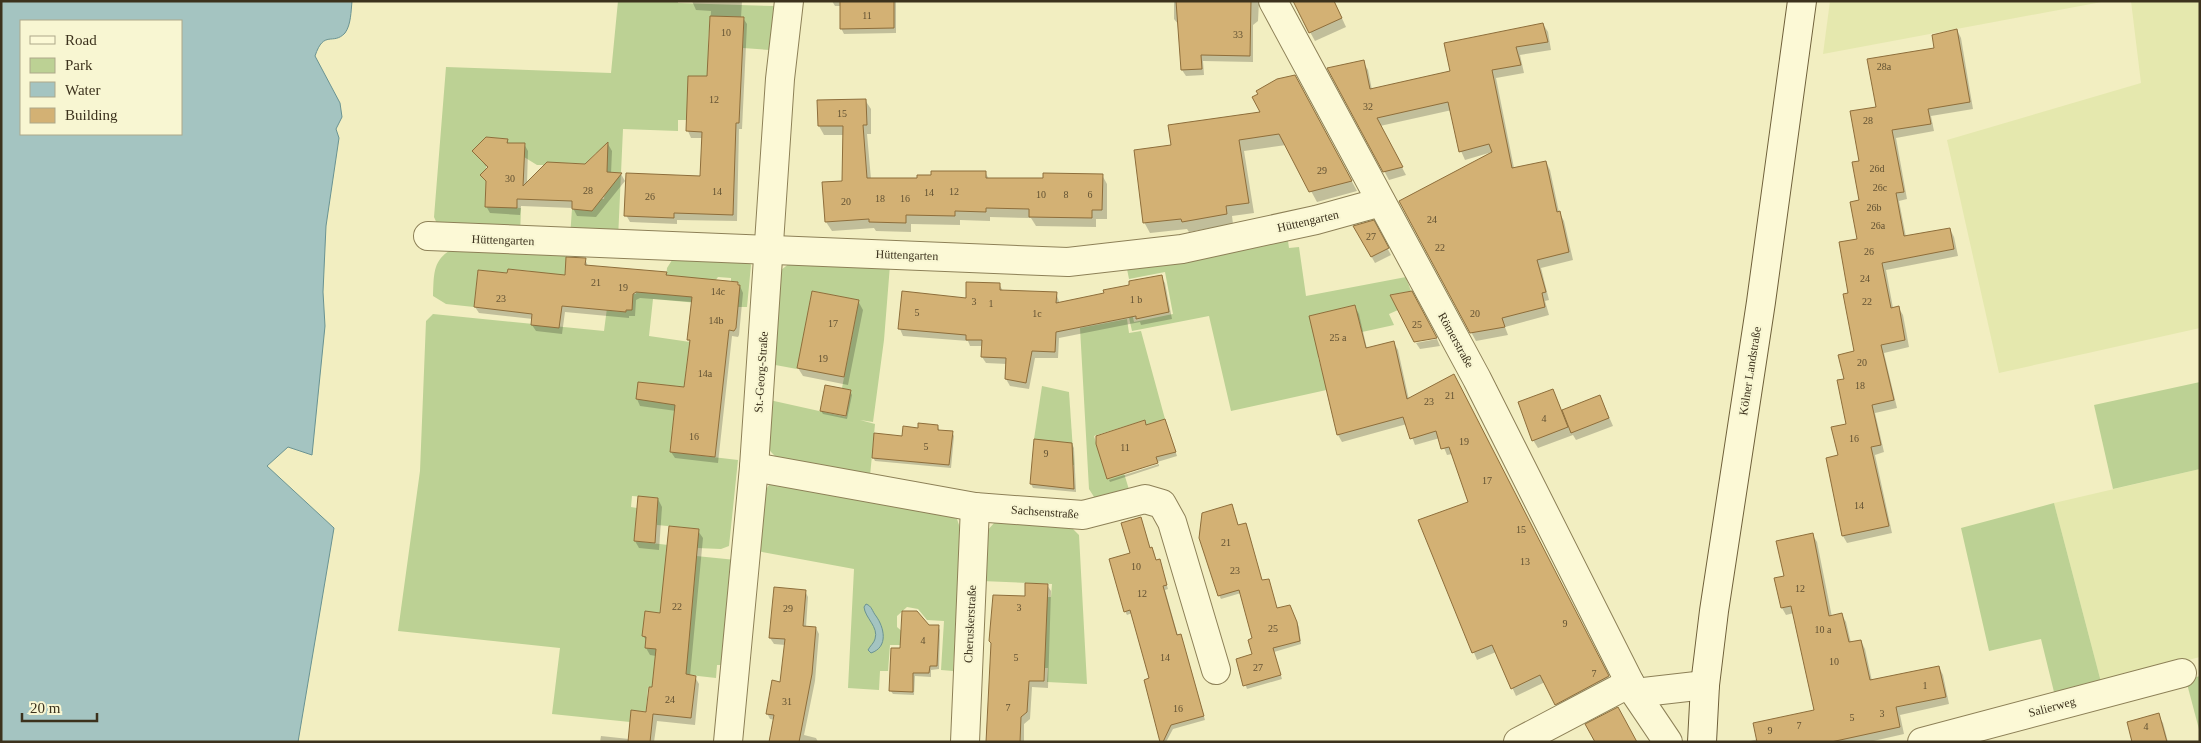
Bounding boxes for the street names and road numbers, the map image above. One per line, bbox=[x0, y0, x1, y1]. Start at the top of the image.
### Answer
street label: Hüttengarten bbox=[1276, 207, 1340, 235]
street label: Hüttengarten bbox=[471, 232, 535, 248]
street label: Hüttengarten bbox=[875, 247, 939, 263]
street label: Römerstraße bbox=[1435, 310, 1477, 370]
street label: Kölner Landstraße bbox=[1736, 326, 1764, 416]
street label: St.-Georg-Straße bbox=[751, 331, 771, 413]
street label: Sachsenstraße bbox=[1011, 503, 1079, 521]
street label: Cheruskerstraße bbox=[961, 585, 979, 663]
street label: Salierweg bbox=[2027, 694, 2077, 720]

